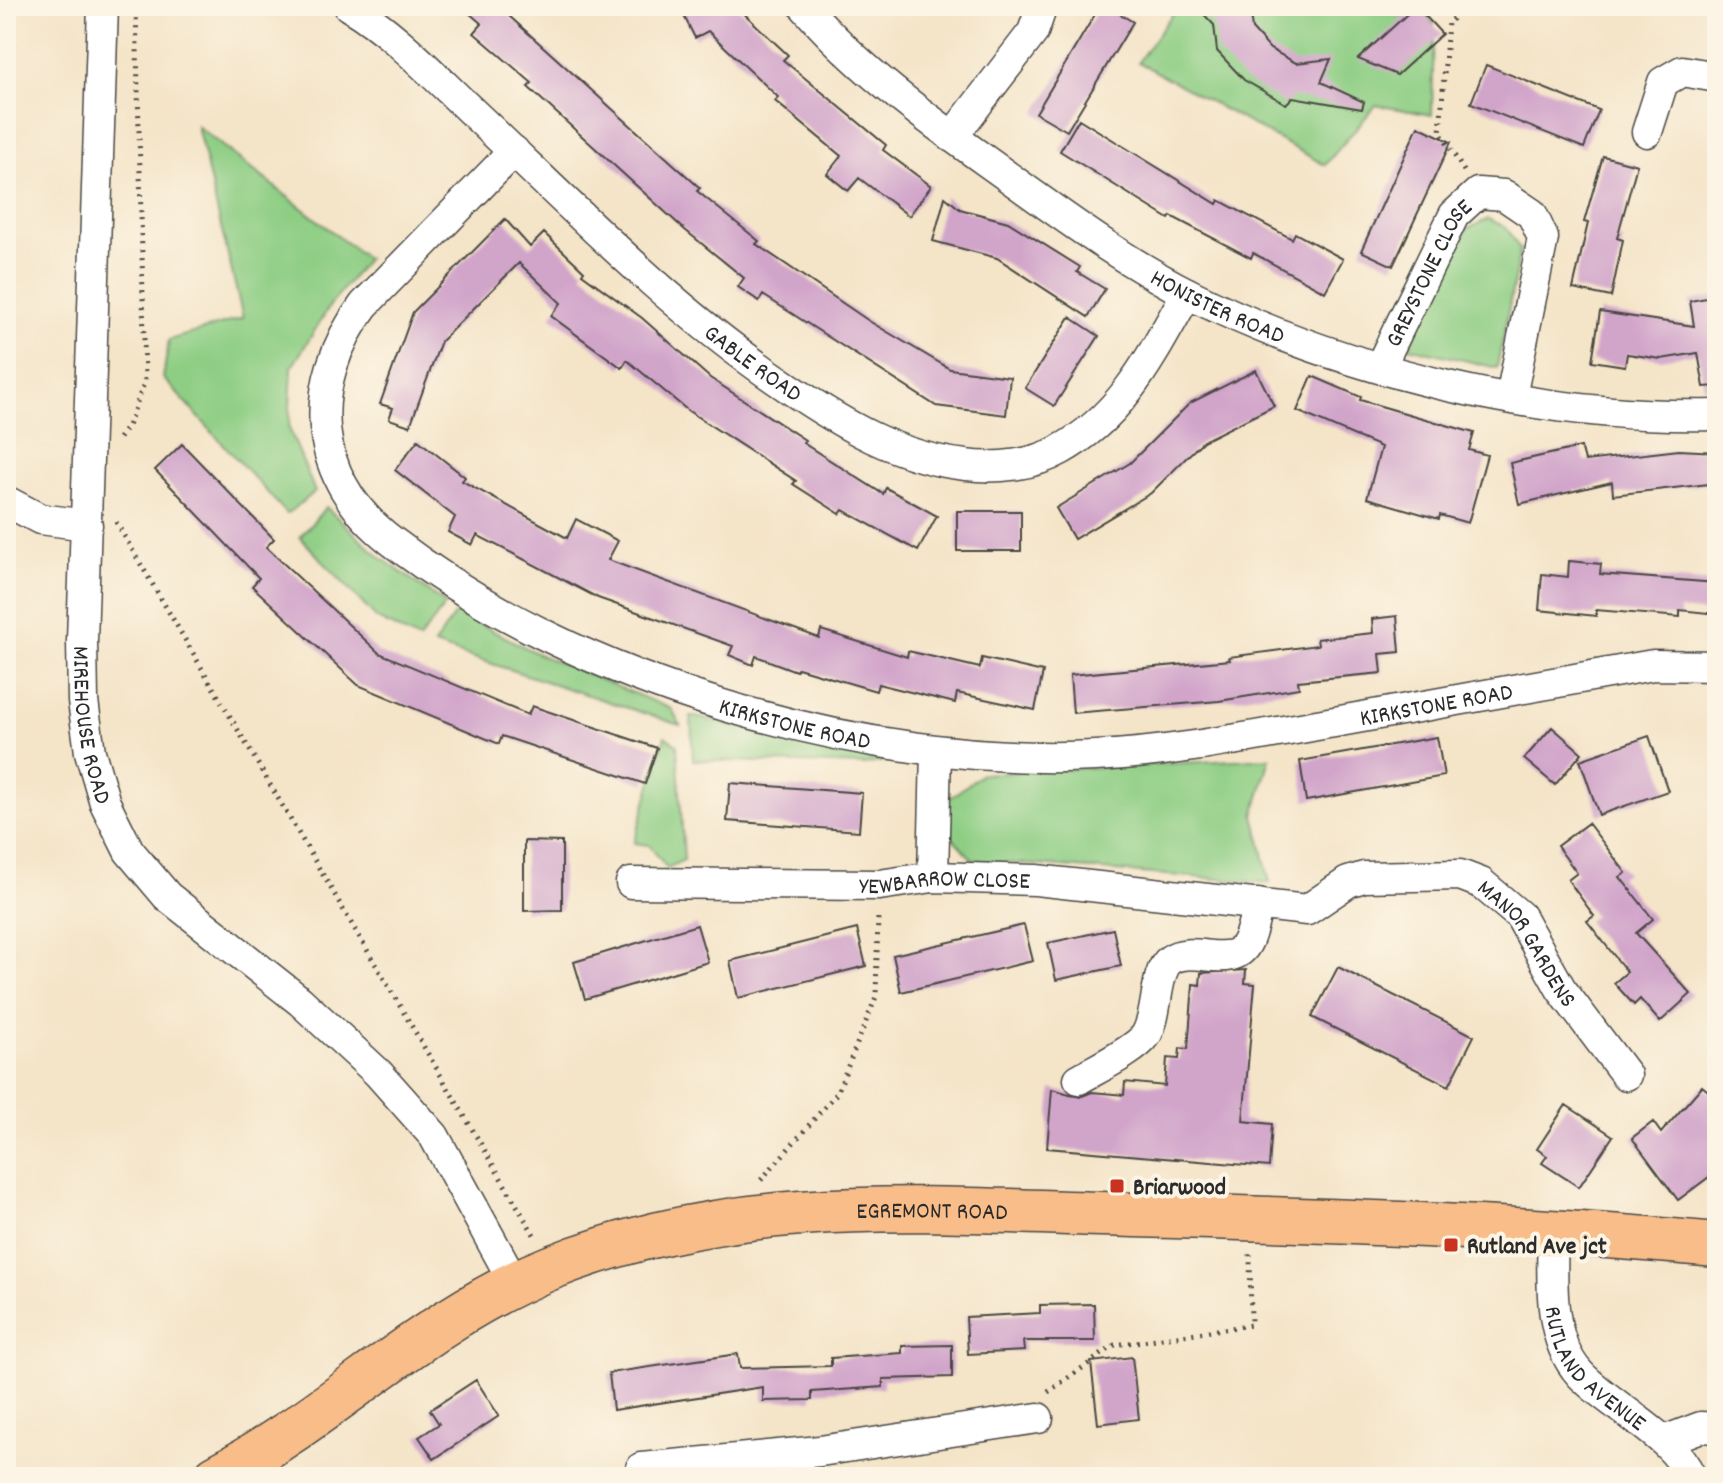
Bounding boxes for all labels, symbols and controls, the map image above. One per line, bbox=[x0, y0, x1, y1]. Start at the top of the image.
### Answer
street label: GREYSTONE CLOSE bbox=[1378, 192, 1481, 353]
street label: HONISTER ROAD bbox=[1143, 262, 1289, 354]
street label: GABLE ROAD bbox=[696, 318, 808, 412]
street label: MIREHOUSE ROAD bbox=[62, 646, 118, 809]
street label: KIRKSTONE ROAD bbox=[1357, 676, 1515, 737]
street label: KIRKSTONE ROAD bbox=[714, 691, 873, 760]
street label: YEWBARROW CLOSE bbox=[859, 863, 1031, 905]
street label: MANOR GARDENS bbox=[1468, 873, 1583, 1016]
place label: Briarwood bbox=[1133, 1172, 1226, 1206]
marker: Briarwood bbox=[1108, 1177, 1126, 1195]
street label: EGREMONT ROAD bbox=[856, 1195, 1008, 1231]
place label: Rutland Ave jct bbox=[1467, 1231, 1607, 1265]
marker: Rutland Ave jct bbox=[1442, 1236, 1460, 1254]
street label: RUTLAND AVENUE bbox=[1534, 1304, 1652, 1441]

